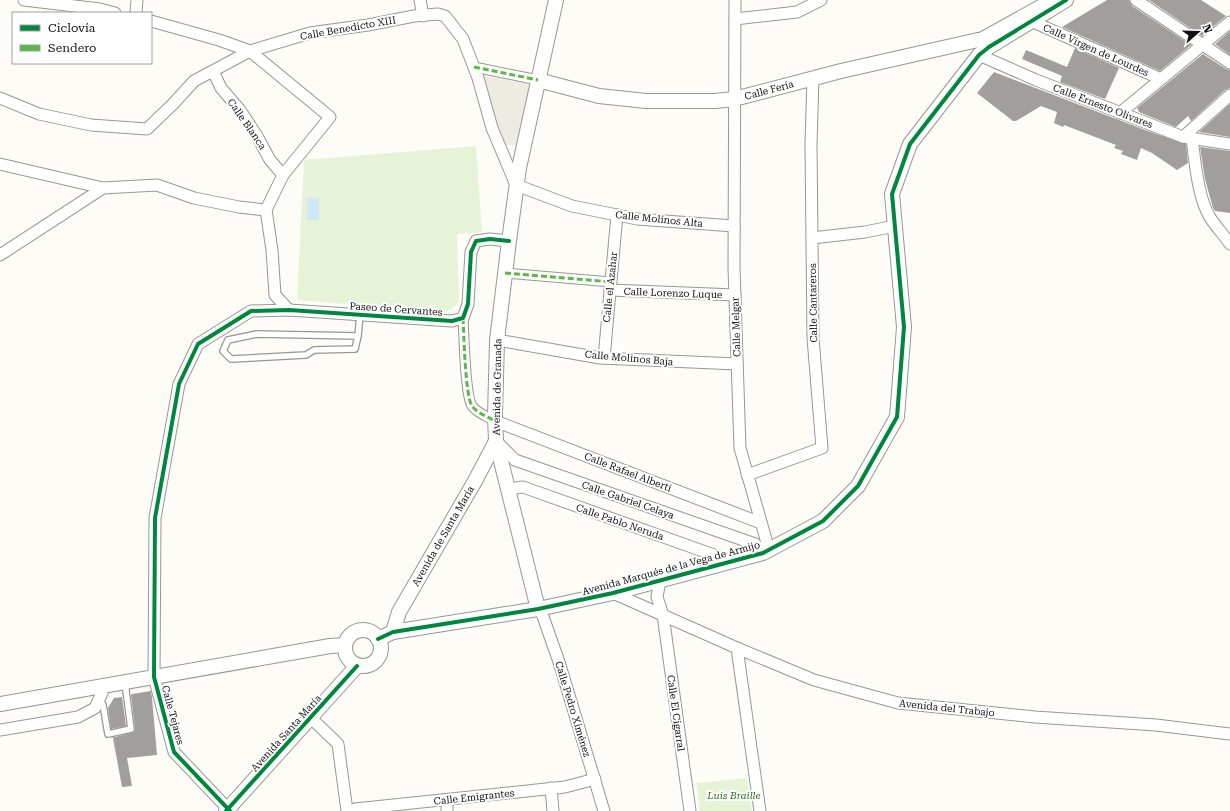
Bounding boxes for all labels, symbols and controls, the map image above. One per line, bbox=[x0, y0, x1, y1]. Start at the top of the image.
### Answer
legend bbox=[12, 12, 152, 64]
north arrow bbox=[1178, 12, 1218, 52]
street label: Calle Benedicto XIII bbox=[299, 14, 397, 42]
text: Ciclovía bbox=[48, 21, 96, 35]
street label: Calle Virgen de Lourdes bbox=[1041, 22, 1151, 78]
text: N bbox=[1199, 23, 1215, 35]
text: Sendero bbox=[48, 41, 96, 55]
street label: Calle Feria bbox=[743, 78, 795, 102]
street label: Calle Ernesto Olivares bbox=[1052, 82, 1155, 130]
street label: Calle Blanca bbox=[225, 96, 269, 152]
street label: Calle Molinos Alta bbox=[615, 209, 704, 229]
street label: Calle el Azahar bbox=[601, 251, 619, 323]
street label: Calle Cantareros bbox=[807, 263, 819, 343]
street label: Calle Lorenzo Luque bbox=[623, 286, 723, 300]
street label: Calle Melgar bbox=[729, 297, 743, 357]
street label: Paseo de Cervantes bbox=[349, 300, 443, 318]
street label: Avenida de Granada bbox=[491, 338, 503, 436]
street label: Calle Molinos Baja bbox=[584, 349, 674, 367]
street label: Calle Rafael Alberti bbox=[583, 450, 673, 494]
street label: Calle Gabriel Celaya bbox=[580, 479, 676, 521]
street label: Avenida de Santa María bbox=[410, 484, 476, 588]
street label: Calle Pablo Neruda bbox=[575, 502, 666, 542]
street label: Avenida Marqués de la Vega de Armijo bbox=[581, 539, 761, 597]
street label: Calle Pedro Ximénez bbox=[553, 660, 593, 758]
street label: Calle El Cigarral bbox=[665, 674, 687, 752]
street label: Calle Tejares bbox=[160, 684, 186, 746]
street label: Avenida Santa María bbox=[249, 692, 324, 774]
street label: Avenida del Trabajo bbox=[899, 698, 995, 718]
street label: Calle Emigrantes bbox=[433, 787, 515, 807]
park label: Luis Braille bbox=[706, 790, 761, 801]

